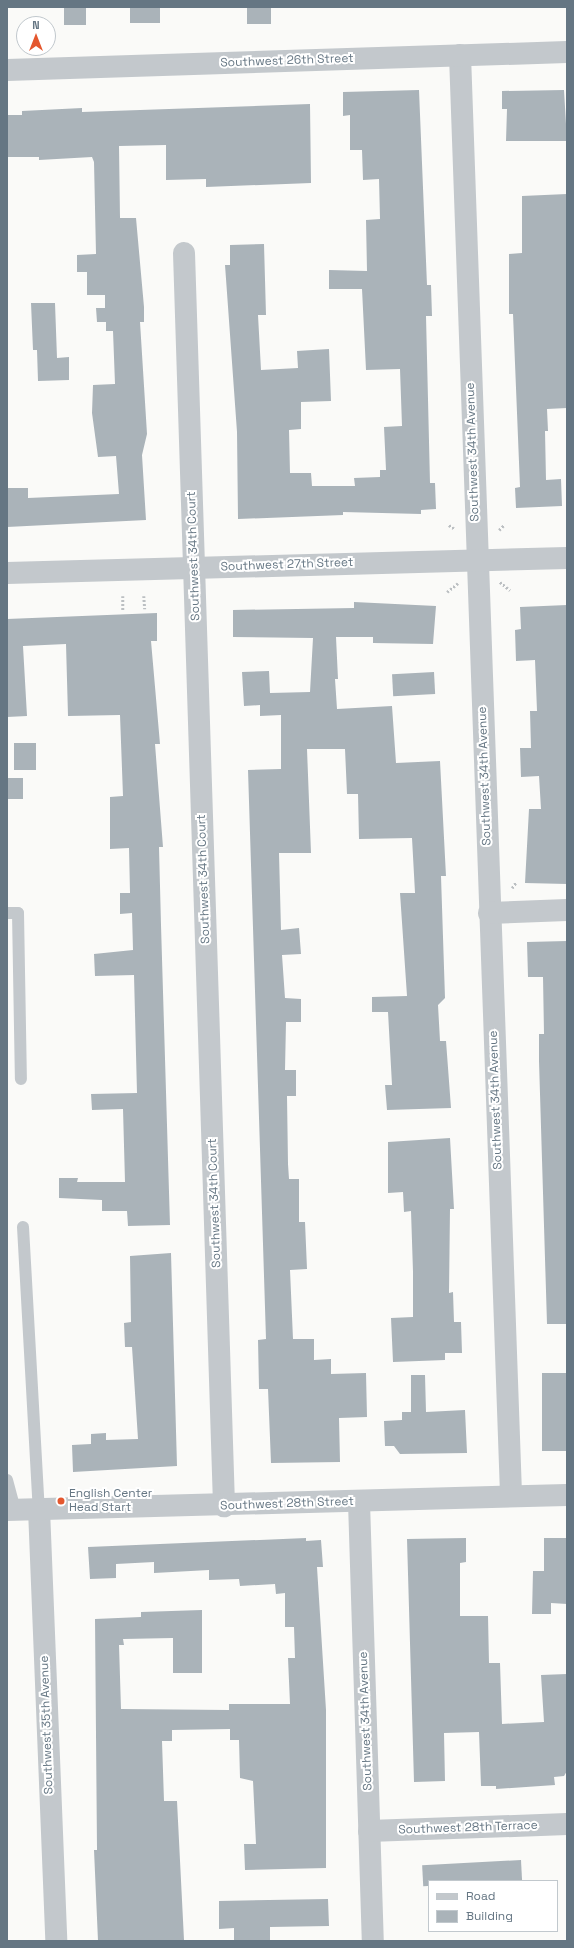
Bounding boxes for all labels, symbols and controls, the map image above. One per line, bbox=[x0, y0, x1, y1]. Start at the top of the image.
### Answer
north arrow bbox=[16, 16, 56, 56]
text: N bbox=[32, 18, 40, 32]
street label: Southwest 26th Street bbox=[220, 51, 354, 71]
street label: Southwest 34th Avenue bbox=[463, 382, 483, 522]
street label: Southwest 34th Court bbox=[185, 491, 203, 621]
street label: Southwest 27th Street bbox=[220, 555, 354, 575]
street label: Southwest 34th Avenue bbox=[475, 706, 495, 846]
street label: Southwest 34th Court bbox=[195, 814, 213, 944]
street label: Southwest 34th Avenue bbox=[486, 1030, 506, 1170]
street label: Southwest 34th Court bbox=[206, 1138, 224, 1268]
place label: English Center Head Start bbox=[69, 1487, 152, 1515]
street label: Southwest 28th Street bbox=[220, 1494, 354, 1514]
marker: English Center Head Start bbox=[56, 1496, 66, 1506]
street label: Southwest 34th Avenue bbox=[356, 1651, 376, 1791]
street label: Southwest 35th Avenue bbox=[37, 1655, 57, 1795]
street label: Southwest 28th Terrace bbox=[398, 1818, 538, 1838]
legend bbox=[428, 1880, 558, 1932]
text: Road bbox=[466, 1888, 495, 1904]
text: Building bbox=[466, 1908, 513, 1924]

